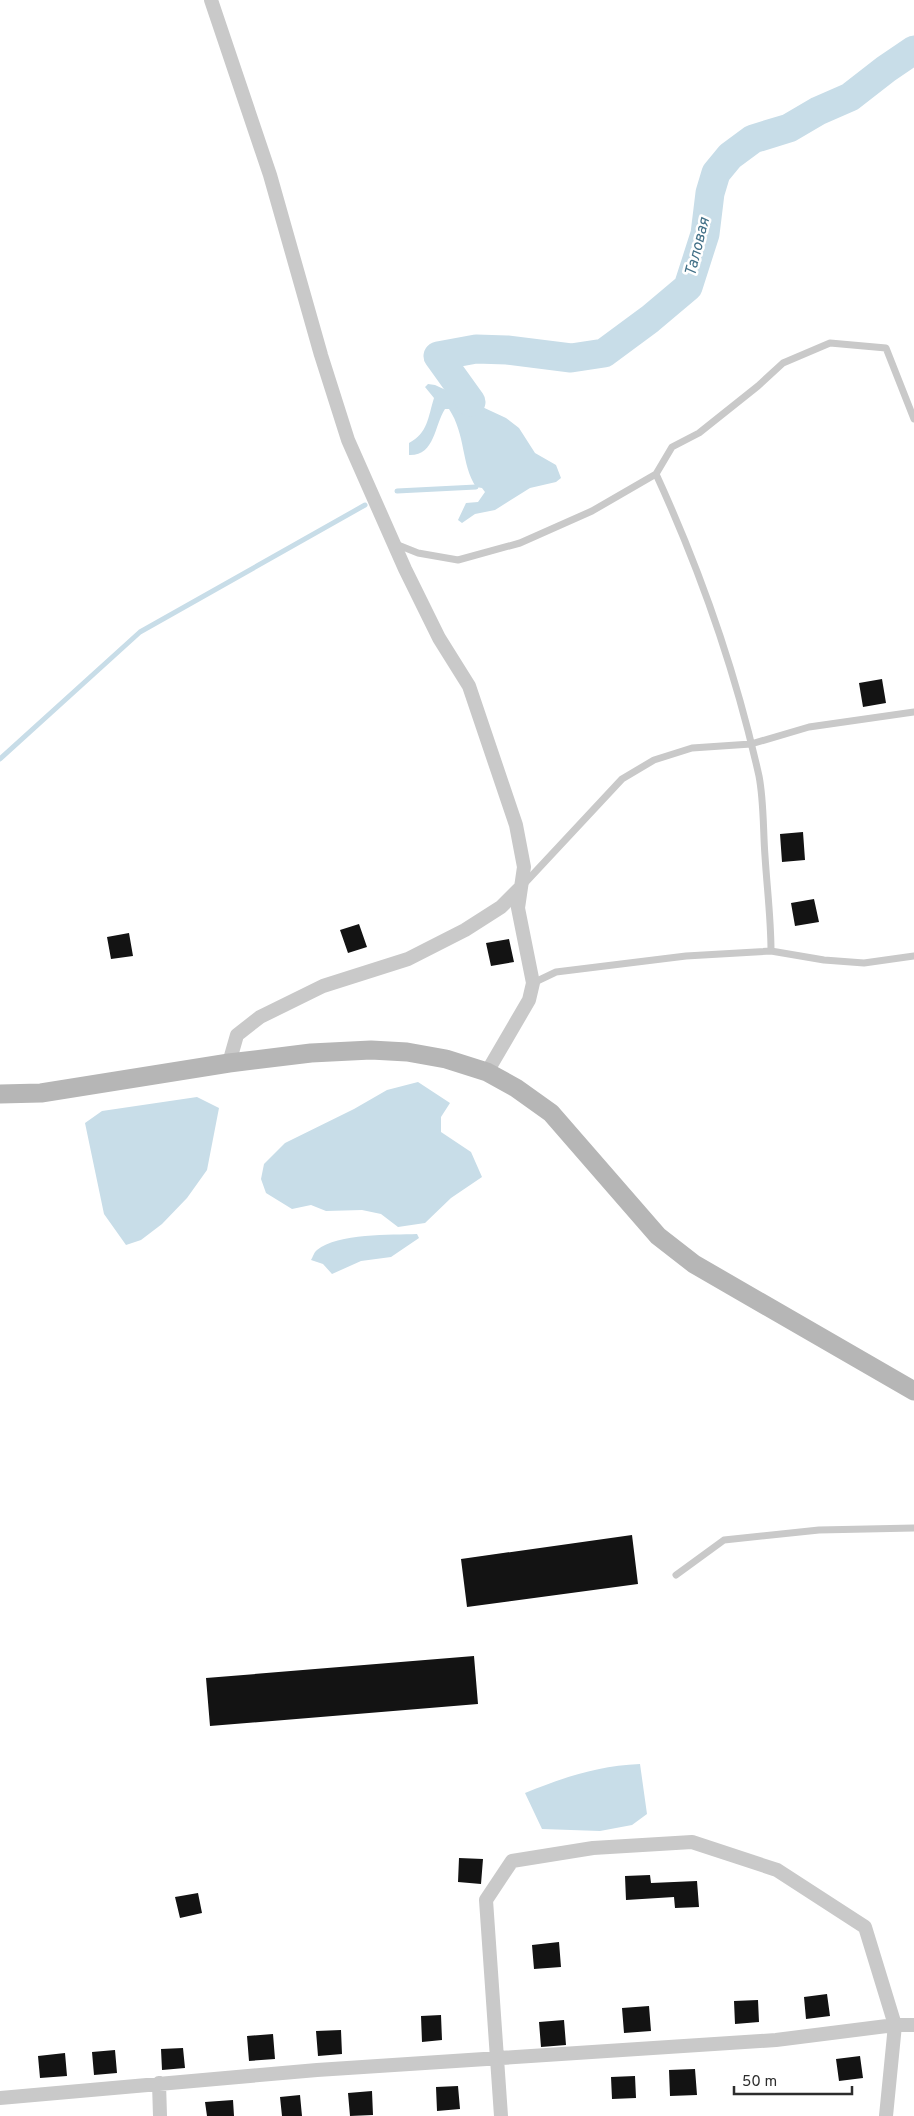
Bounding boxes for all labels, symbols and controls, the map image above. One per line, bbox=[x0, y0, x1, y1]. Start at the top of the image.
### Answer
water label: Таловая bbox=[681, 215, 715, 278]
scale bar bbox=[734, 2064, 852, 2096]
text: 50 m bbox=[742, 2073, 777, 2092]

